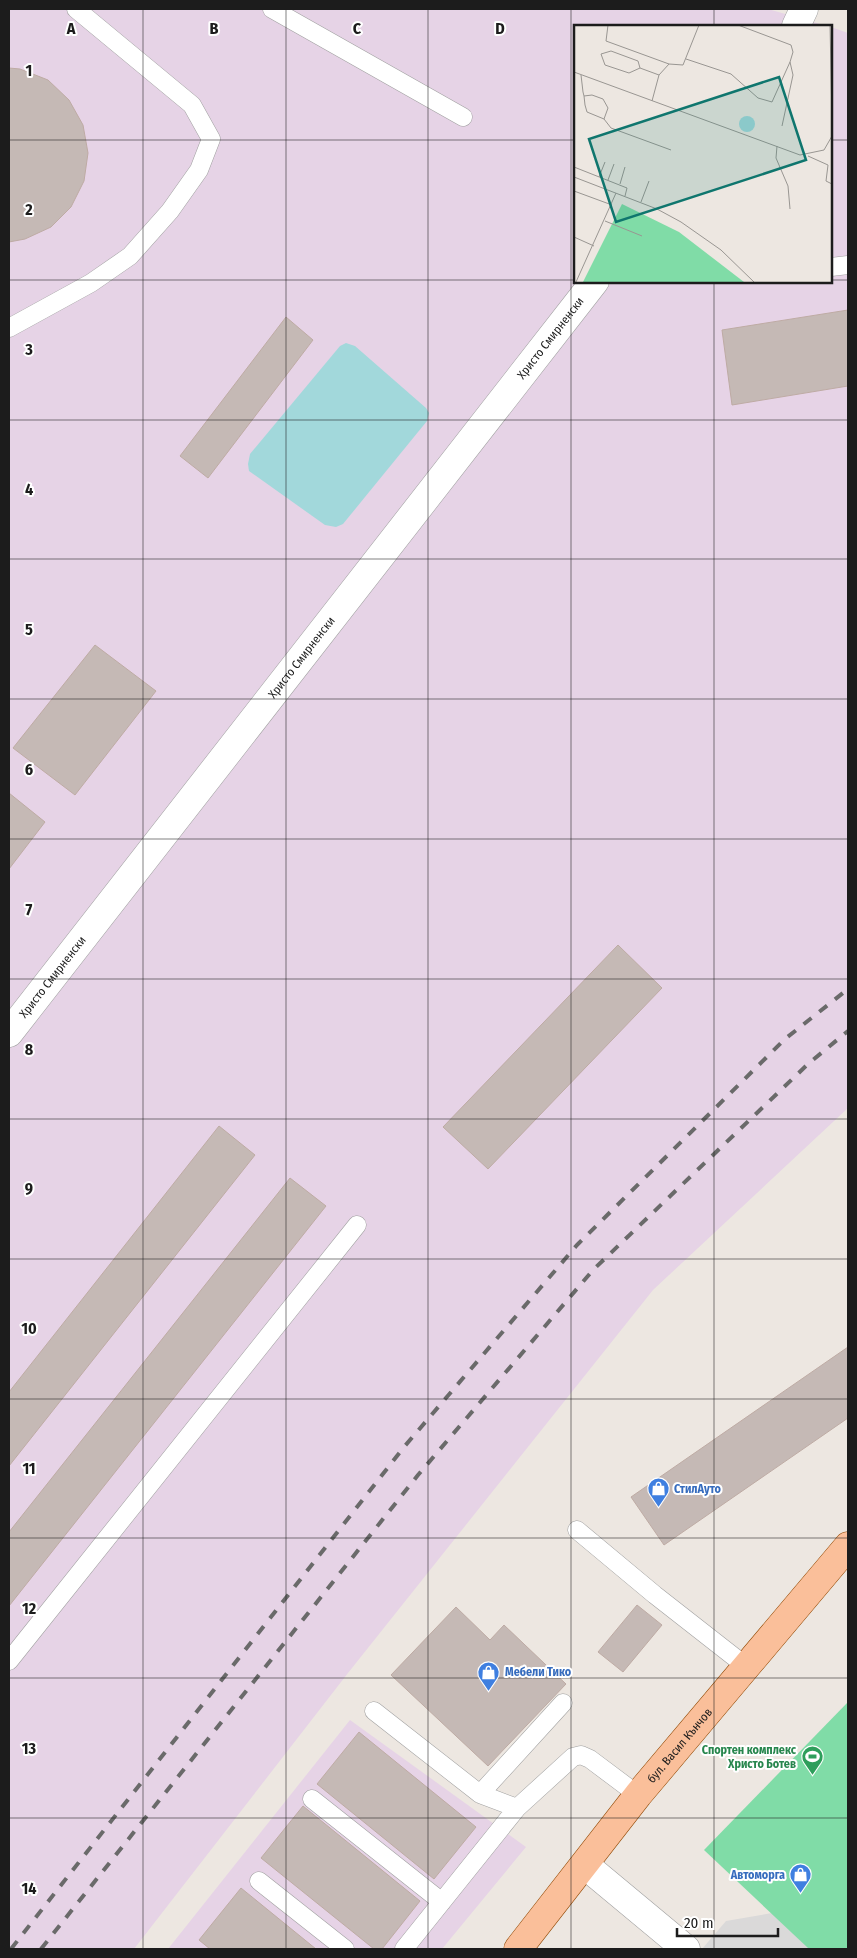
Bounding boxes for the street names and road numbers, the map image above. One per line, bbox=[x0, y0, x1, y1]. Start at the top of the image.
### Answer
street label: Христо Смирненски bbox=[514, 294, 587, 382]
street label: Христо Смирненски bbox=[265, 614, 338, 701]
street label: Христо Смирненски bbox=[16, 933, 89, 1021]
street label: бул. Васил Кънчов bbox=[644, 1705, 715, 1786]

